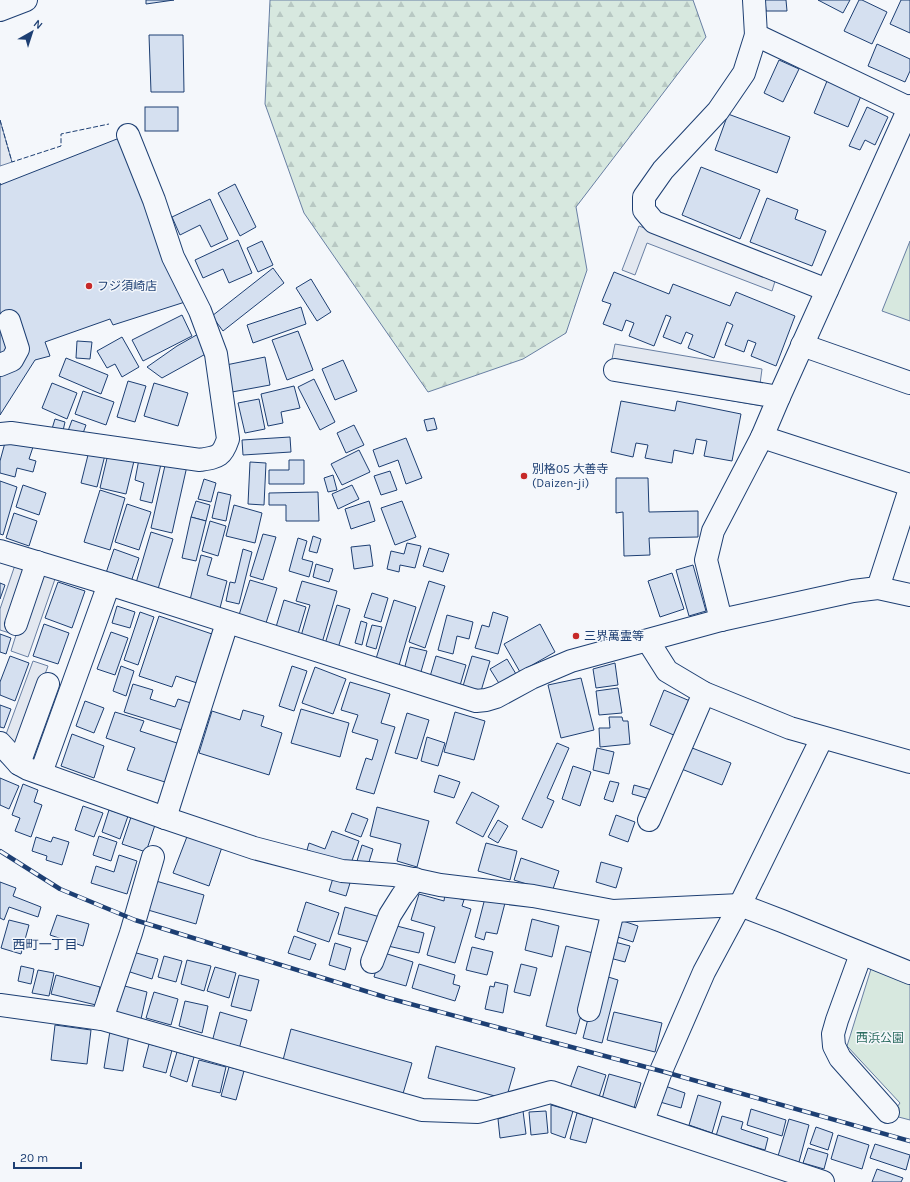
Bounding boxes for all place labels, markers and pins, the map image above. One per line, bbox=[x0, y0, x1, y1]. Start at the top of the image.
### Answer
place label: フジ須崎店 bbox=[97, 279, 157, 293]
marker: フジ須崎店 bbox=[84, 281, 94, 291]
place label: 別格05 大善寺 (Daizen-ji) bbox=[532, 462, 609, 490]
marker: 別格05 大善寺 (Daizen-ji) bbox=[519, 471, 529, 481]
place label: 三界萬霊等 bbox=[584, 629, 644, 643]
marker: 三界萬霊等 bbox=[571, 631, 581, 641]

